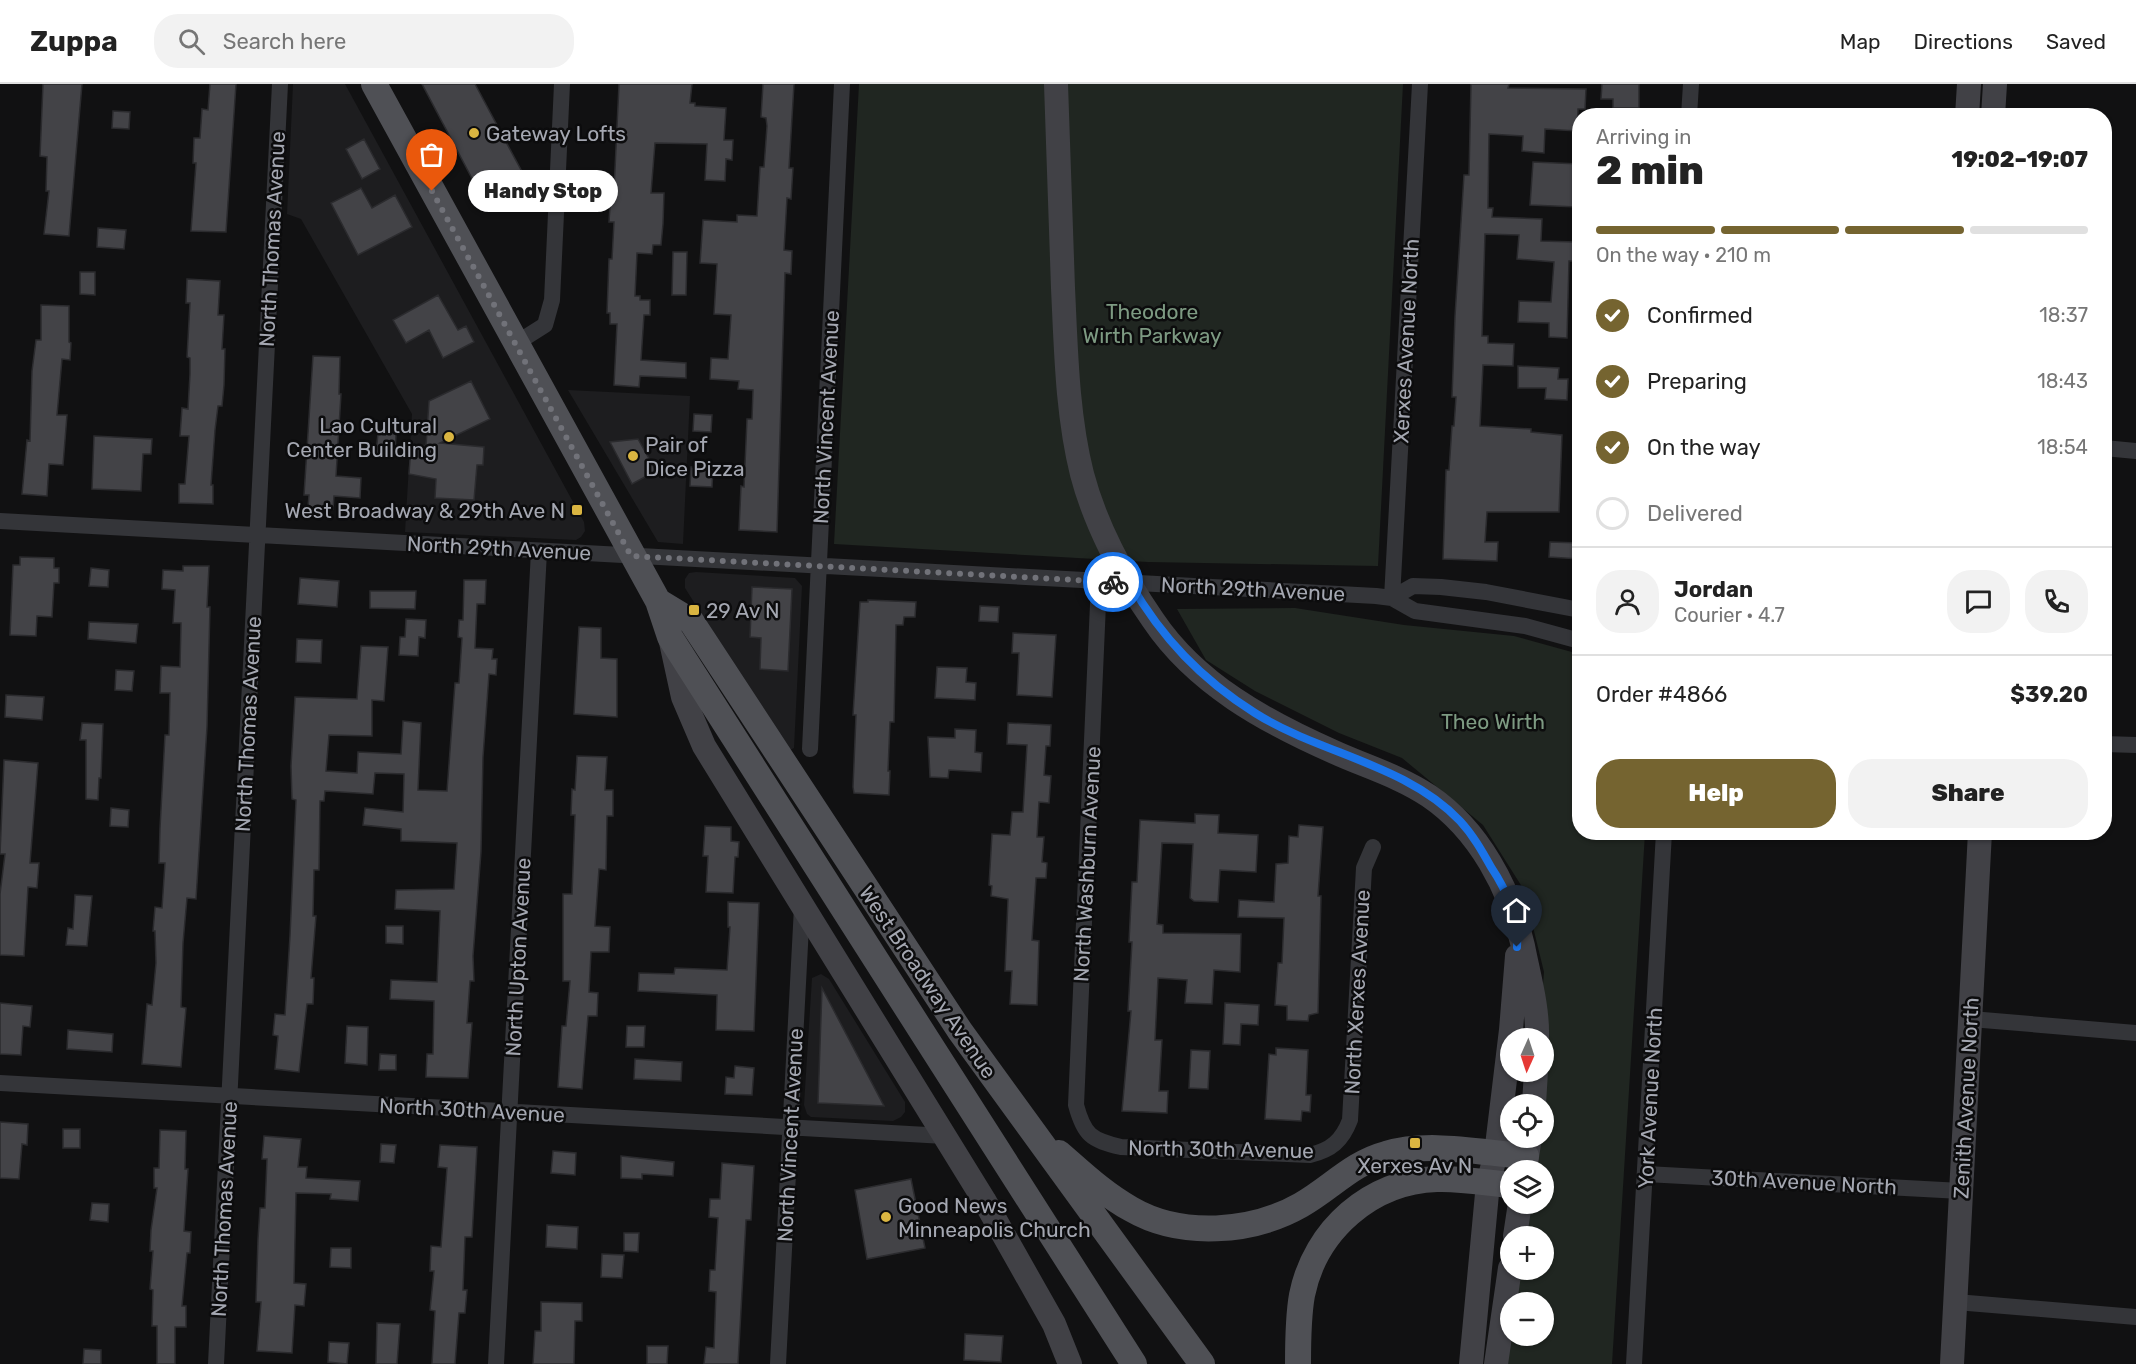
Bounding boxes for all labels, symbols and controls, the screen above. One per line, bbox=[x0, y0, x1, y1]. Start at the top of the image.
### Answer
search box bbox=[154, 14, 574, 68]
text: Zuppa bbox=[30, 25, 118, 58]
icon: search bbox=[175, 25, 208, 58]
text: Search here bbox=[223, 28, 346, 55]
text: Map bbox=[1840, 29, 1881, 54]
text: Directions bbox=[1914, 29, 2013, 54]
text: Saved bbox=[2046, 29, 2106, 54]
place label: Gateway Lofts bbox=[486, 121, 626, 146]
text: Arriving in bbox=[1596, 125, 1691, 149]
marker: Gateway Lofts bbox=[467, 126, 481, 140]
pin bbox=[406, 129, 457, 191]
street label: North Thomas Avenue bbox=[254, 131, 290, 347]
icon: bag bbox=[415, 138, 448, 171]
text: 19:02–19:07 bbox=[1952, 146, 2088, 173]
text: 2 min bbox=[1596, 148, 1704, 194]
callout: Handy Stop bbox=[468, 170, 618, 212]
text: Handy Stop bbox=[484, 179, 602, 203]
street label: Xerxes Avenue North bbox=[1388, 238, 1424, 444]
text: On the way · 210 m bbox=[1596, 243, 1771, 267]
park label: Theodore Wirth Parkway bbox=[1082, 299, 1222, 348]
icon: check bbox=[1596, 299, 1629, 332]
text: Confirmed bbox=[1647, 302, 1753, 329]
text: 18:37 bbox=[2039, 303, 2088, 327]
street label: North Vincent Avenue bbox=[808, 310, 844, 524]
icon: check bbox=[1596, 365, 1629, 398]
text: Preparing bbox=[1647, 368, 1747, 395]
text: 18:43 bbox=[2037, 369, 2088, 393]
place label: Lao Cultural Center Building bbox=[286, 413, 437, 462]
marker: Lao Cultural Center Building bbox=[442, 430, 456, 444]
icon: check bbox=[1596, 431, 1629, 464]
place label: Pair of Dice Pizza bbox=[645, 432, 745, 481]
text: On the way bbox=[1647, 434, 1761, 461]
text: 18:54 bbox=[2037, 435, 2088, 459]
marker: Pair of Dice Pizza bbox=[626, 449, 640, 463]
place label: West Broadway & 29th Ave N bbox=[285, 498, 565, 523]
text: Delivered bbox=[1647, 500, 1743, 527]
marker: West Broadway & 29th Ave N bbox=[570, 503, 584, 517]
street label: North 29th Avenue bbox=[406, 531, 592, 565]
courier bbox=[1083, 552, 1143, 612]
icon: bike bbox=[1097, 566, 1130, 599]
button: person bbox=[1596, 570, 1659, 633]
button: chat bbox=[1947, 570, 2010, 633]
button: phone bbox=[2025, 570, 2088, 633]
street label: North 29th Avenue bbox=[1160, 572, 1346, 606]
text: Jordan bbox=[1674, 576, 1753, 603]
place label: 29 Av N bbox=[706, 598, 780, 623]
marker: 29 Av N bbox=[687, 603, 701, 617]
text: Courier · 4.7 bbox=[1674, 603, 1785, 627]
street label: North Thomas Avenue bbox=[230, 616, 266, 832]
text: Order #4866 bbox=[1596, 681, 1727, 708]
text: $39.20 bbox=[2010, 681, 2088, 708]
park label: Theo Wirth bbox=[1441, 709, 1545, 734]
street label: North Washburn Avenue bbox=[1068, 746, 1106, 982]
button: Help bbox=[1596, 759, 1836, 828]
button: Share bbox=[1848, 759, 2088, 828]
street label: North Upton Avenue bbox=[500, 857, 536, 1057]
street label: West Broadway Avenue bbox=[854, 881, 1002, 1083]
pin bbox=[1491, 885, 1542, 947]
street label: North Xerxes Avenue bbox=[1339, 889, 1375, 1095]
icon: home bbox=[1500, 894, 1533, 927]
street label: Zenith Avenue North bbox=[1948, 997, 1984, 1199]
street label: York Avenue North bbox=[1633, 1007, 1667, 1189]
street label: North Vincent Avenue bbox=[772, 1028, 808, 1242]
north arrow bbox=[1500, 1028, 1554, 1082]
map controls bbox=[1500, 1028, 1554, 1346]
street label: North 30th Avenue bbox=[379, 1093, 565, 1127]
button: locate bbox=[1500, 1094, 1554, 1148]
street label: North Thomas Avenue bbox=[206, 1101, 242, 1317]
street label: North 30th Avenue bbox=[1128, 1135, 1314, 1163]
marker: Xerxes Av N bbox=[1408, 1136, 1422, 1150]
place label: Xerxes Av N bbox=[1358, 1153, 1472, 1178]
button: layers bbox=[1500, 1160, 1554, 1214]
street label: 30th Avenue North bbox=[1711, 1165, 1897, 1199]
place label: Good News Minneapolis Church bbox=[898, 1193, 1091, 1242]
marker: Good News Minneapolis Church bbox=[879, 1210, 893, 1224]
button: + bbox=[1500, 1226, 1554, 1280]
button: − bbox=[1500, 1292, 1554, 1346]

